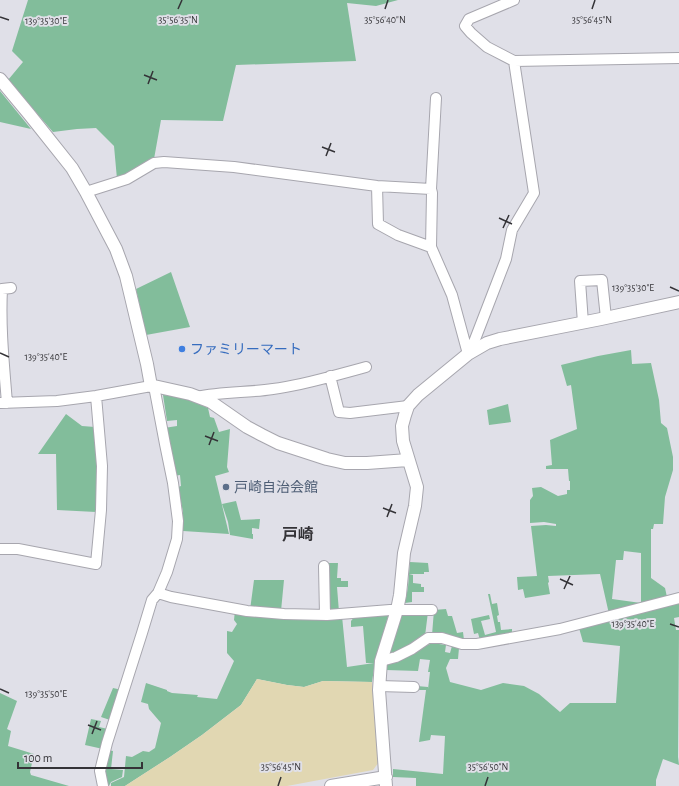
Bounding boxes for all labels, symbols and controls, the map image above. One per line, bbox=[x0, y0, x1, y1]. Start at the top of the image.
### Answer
text: 35°56'35"N bbox=[158, 15, 198, 25]
text: 35°56'40"N bbox=[364, 15, 406, 25]
text: 35°56'45"N bbox=[572, 15, 612, 25]
text: 139°35'30"E bbox=[25, 16, 67, 26]
text: 139°35'30"E bbox=[612, 283, 654, 293]
place label: ファミリーマート bbox=[190, 343, 302, 357]
marker: ファミリーマート bbox=[177, 344, 187, 354]
text: 139°35'40"E bbox=[25, 352, 68, 362]
place label: 戸崎自治会館 bbox=[234, 480, 318, 495]
marker: 戸崎自治会館 bbox=[221, 482, 231, 492]
district label: 戸崎 bbox=[282, 526, 314, 543]
text: 139°35'40"E bbox=[612, 619, 655, 629]
text: 139°35'50"E bbox=[25, 689, 67, 699]
scale bar bbox=[18, 744, 142, 770]
text: 100 m bbox=[24, 752, 52, 764]
text: 35°56'45"N bbox=[261, 762, 301, 772]
text: 35°56'50"N bbox=[468, 762, 508, 772]

